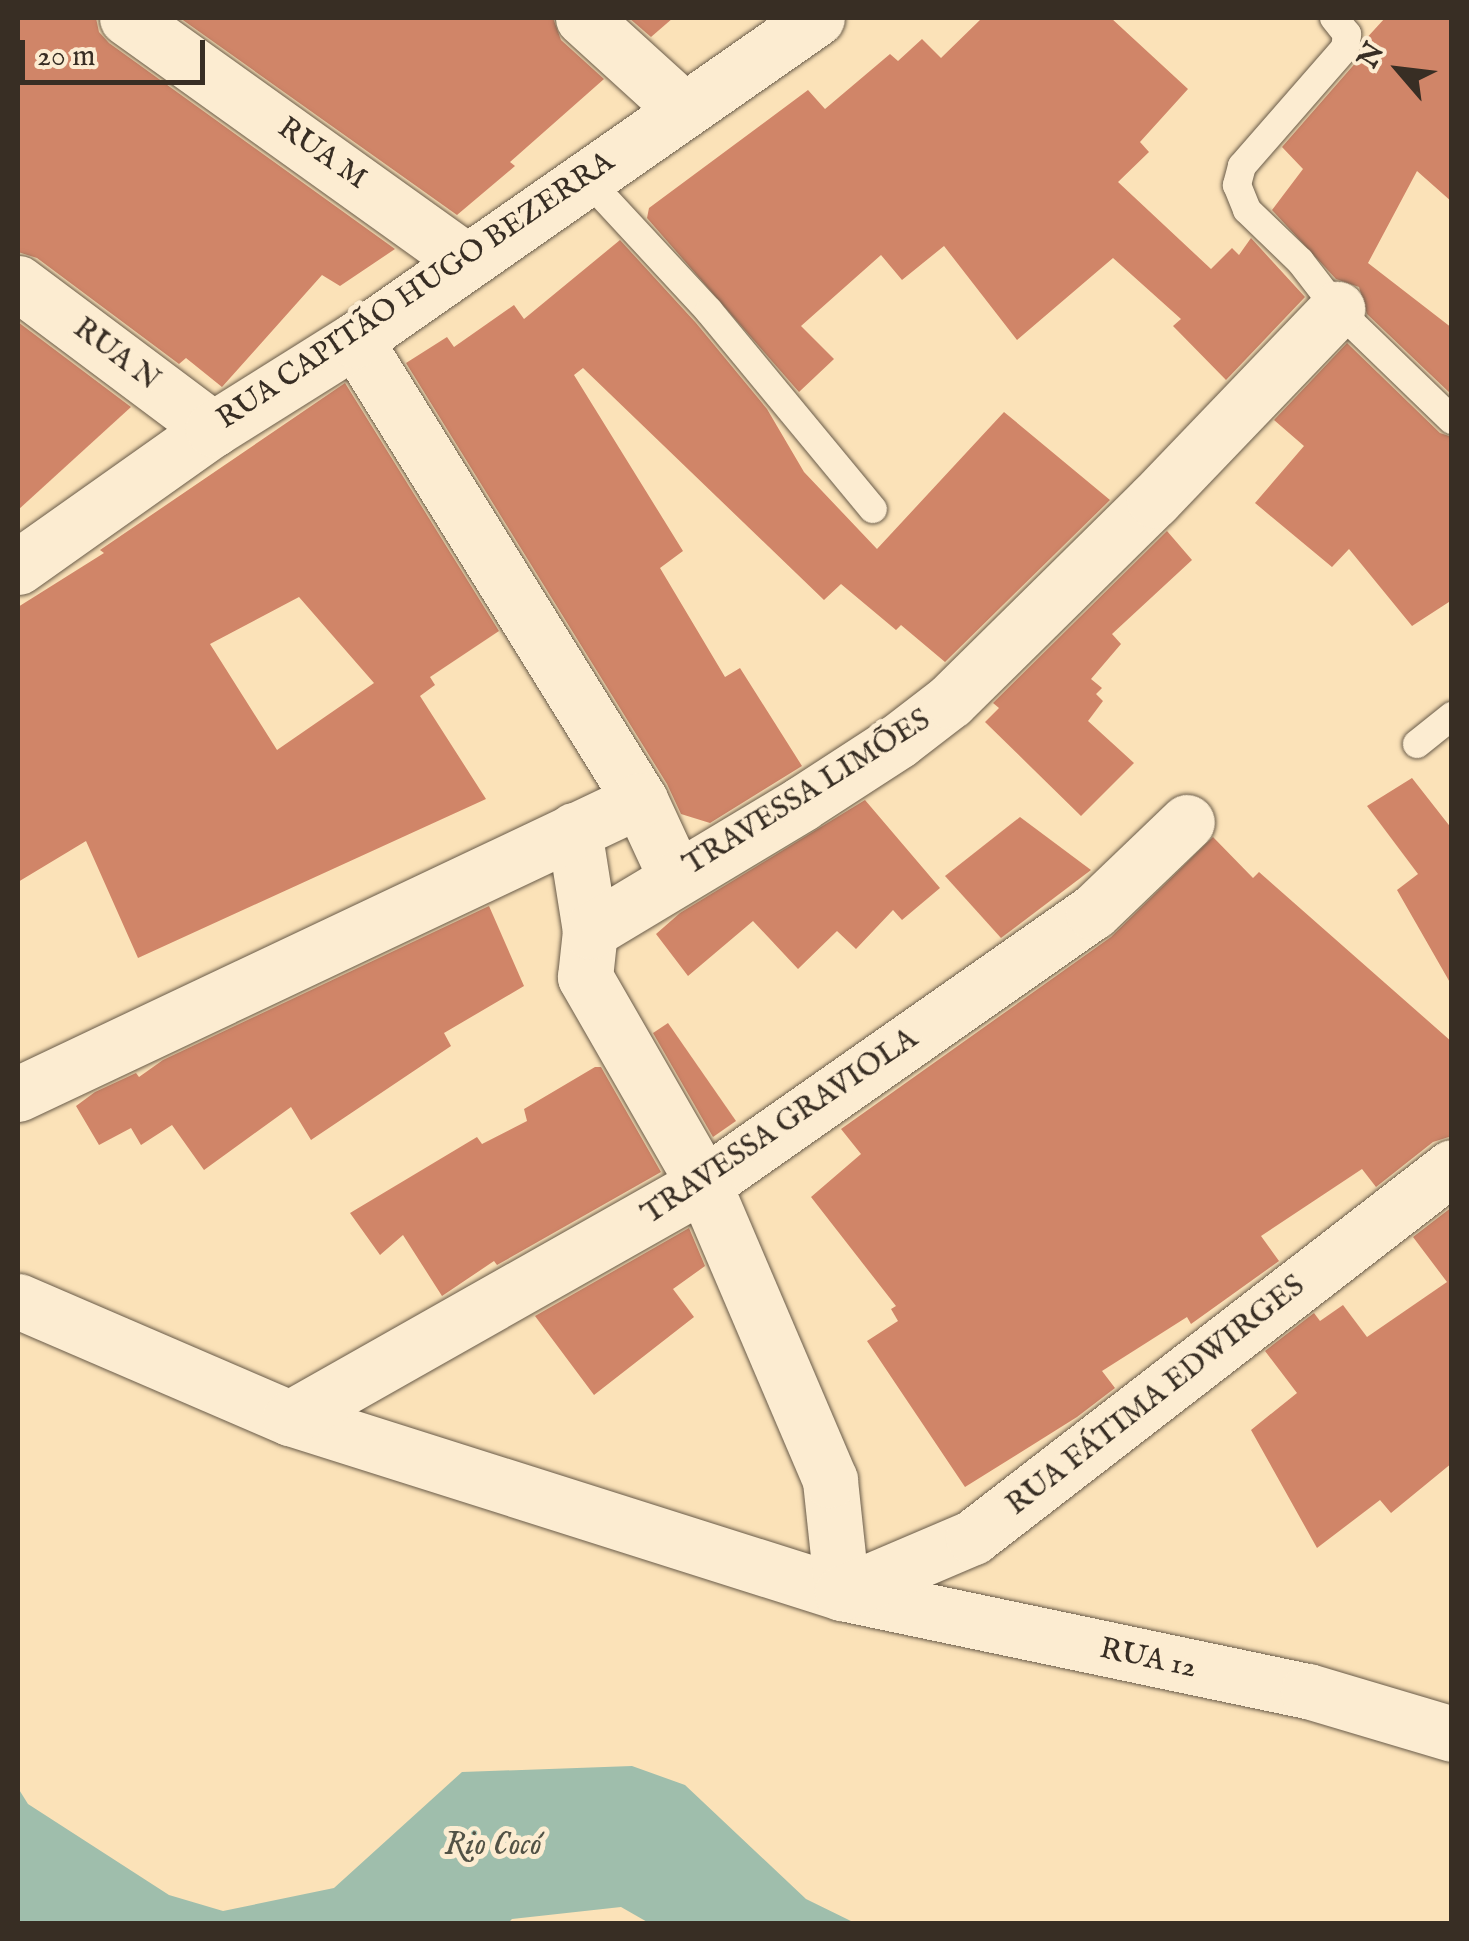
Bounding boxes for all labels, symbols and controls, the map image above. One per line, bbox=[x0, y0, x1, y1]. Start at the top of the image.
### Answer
scale bar bbox=[25, 20, 210, 82]
north arrow bbox=[1349, 20, 1449, 120]
text: N bbox=[1351, 37, 1393, 75]
text: 20 m bbox=[37, 38, 96, 76]
street label: RUA M bbox=[270, 110, 374, 198]
street label: RUA CAPITÃO HUGO BEZERRA bbox=[211, 144, 621, 438]
street label: RUA N bbox=[66, 311, 166, 399]
street label: TRAVESSA LIMÕES bbox=[677, 702, 937, 884]
street label: TRAVESSA GRAVIOLA bbox=[635, 1021, 925, 1233]
street label: RUA FÁTIMA EDWIRGES bbox=[1000, 1268, 1312, 1524]
street label: RUA 12 bbox=[1096, 1631, 1200, 1687]
water label: Rio Cocó bbox=[444, 1827, 542, 1865]

